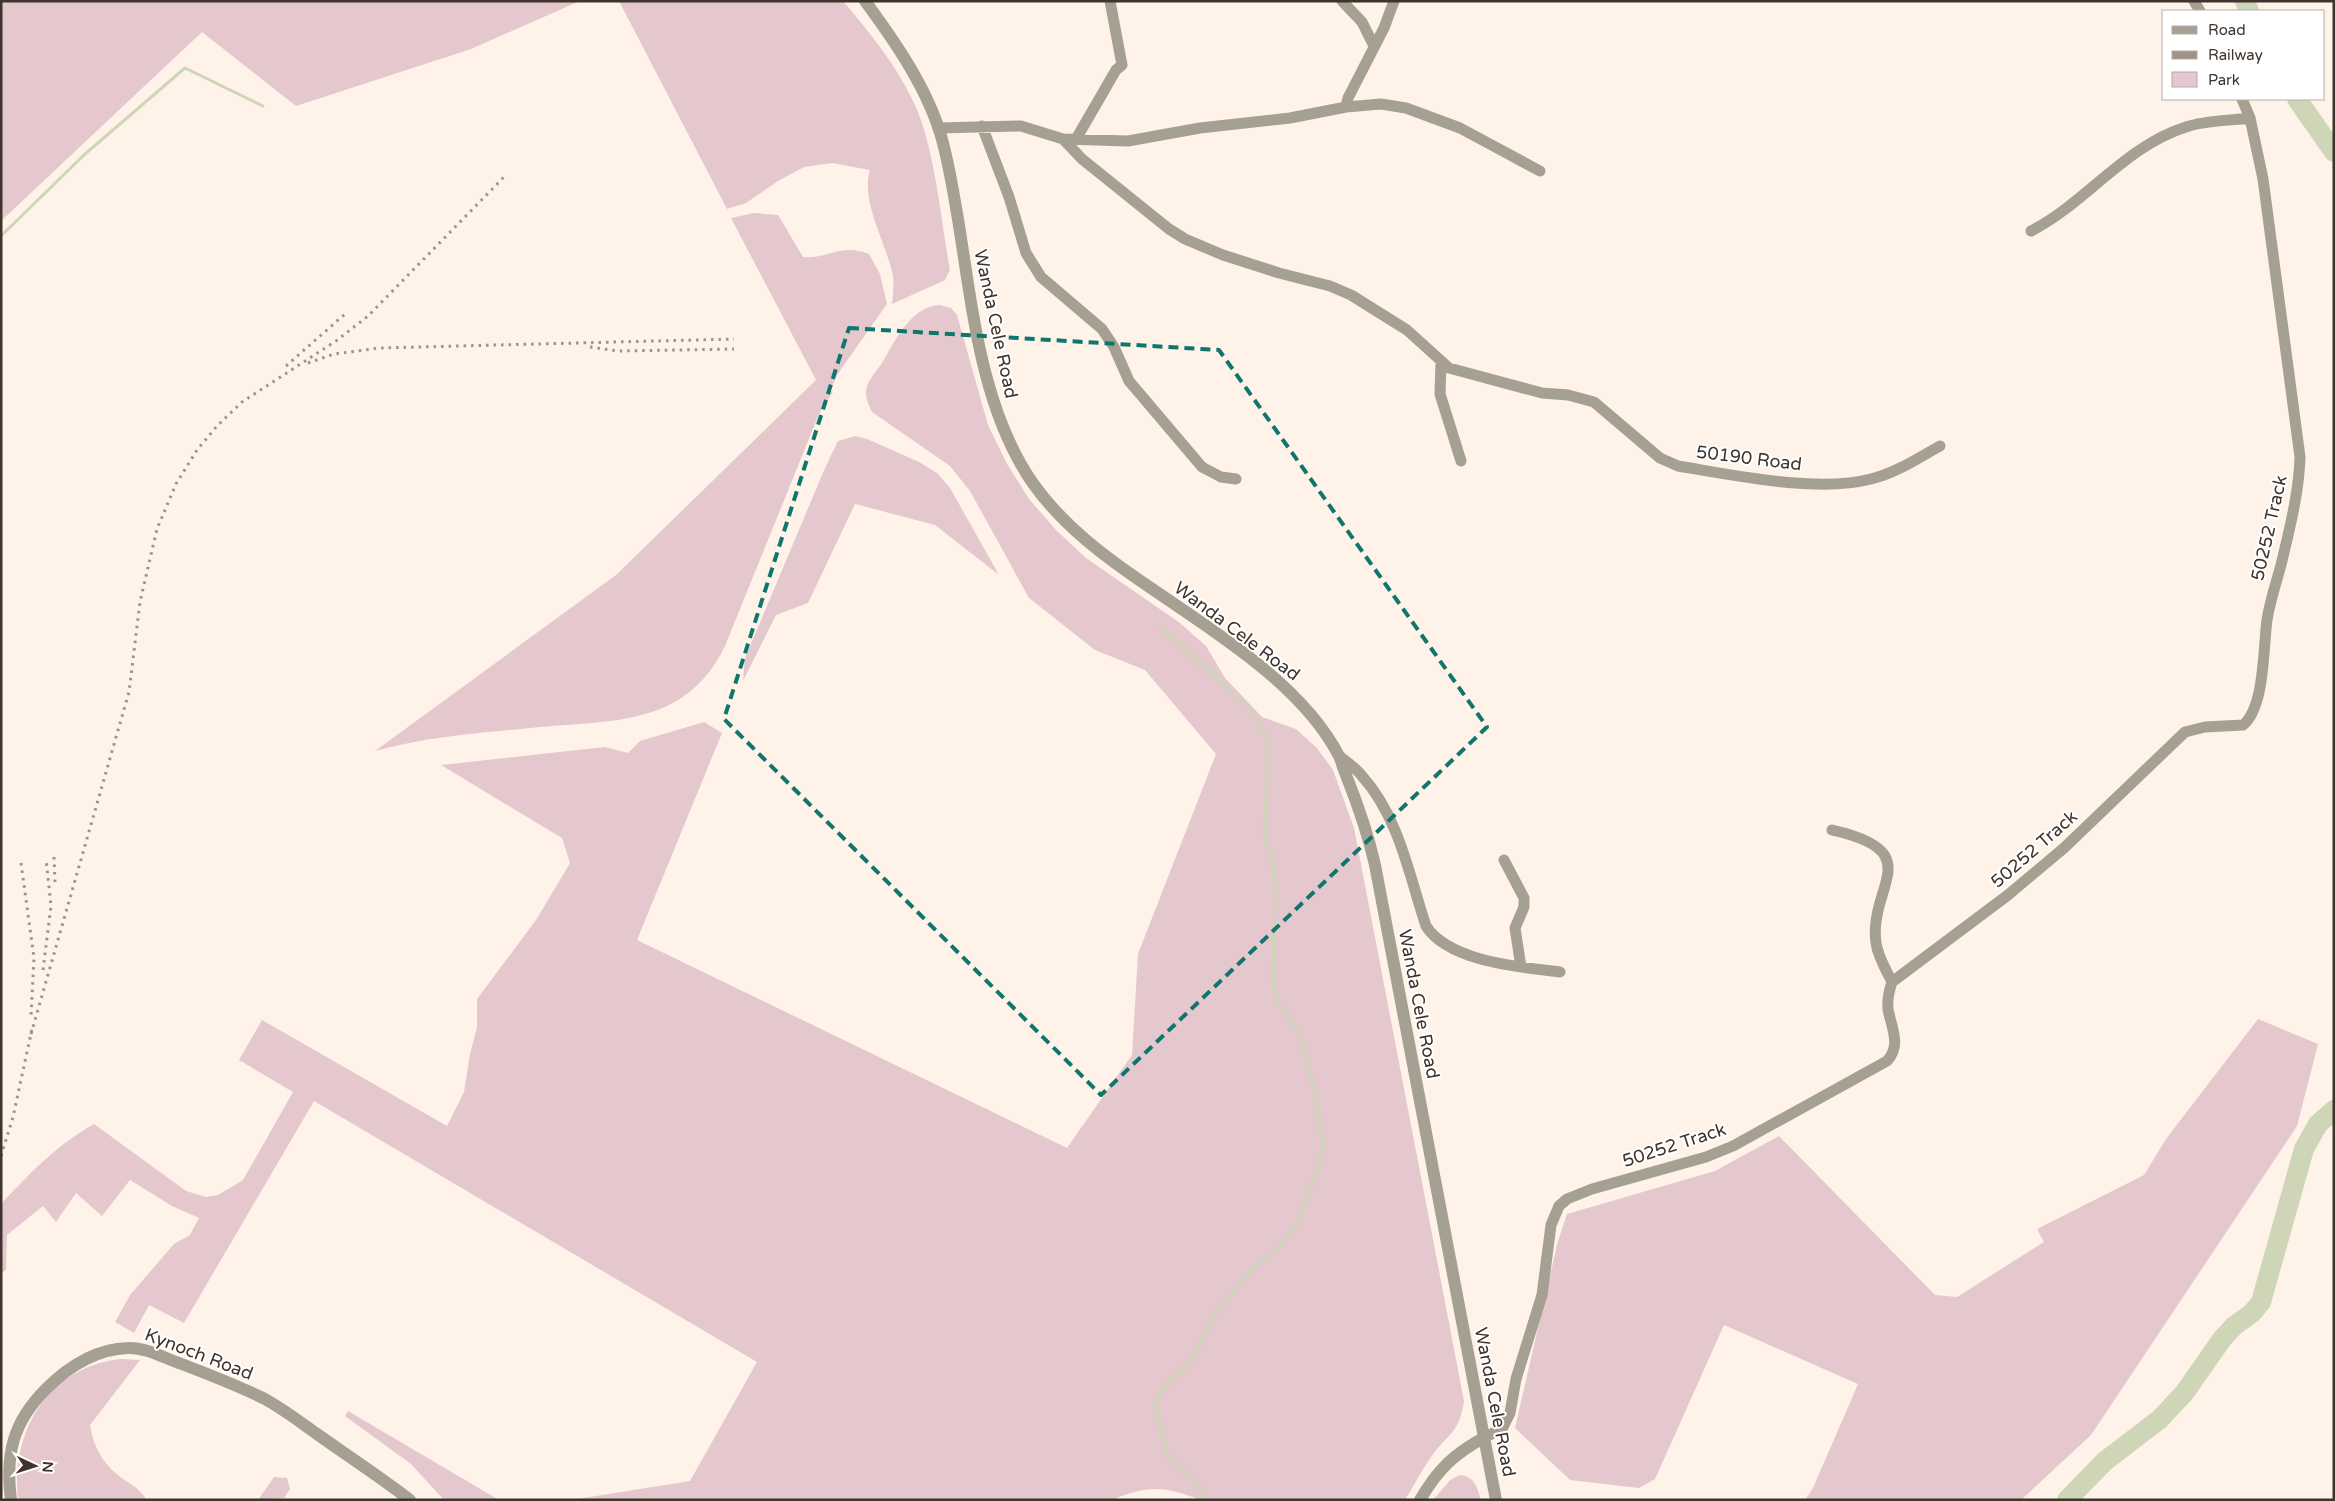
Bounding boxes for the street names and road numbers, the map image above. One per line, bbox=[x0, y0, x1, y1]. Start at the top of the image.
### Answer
street label: Wanda Cele Road bbox=[969, 248, 1023, 400]
street label: 50190 Road bbox=[1695, 441, 1803, 475]
street label: 50252 Track bbox=[2246, 473, 2292, 583]
street label: Wanda Cele Road bbox=[1170, 577, 1304, 685]
street label: 50252 Track bbox=[1986, 805, 2082, 893]
street label: Wanda Cele Road bbox=[1394, 927, 1444, 1081]
street label: 50252 Track bbox=[1619, 1118, 1729, 1172]
street label: Kynoch Road bbox=[142, 1323, 256, 1385]
street label: Wanda Cele Road bbox=[1470, 1325, 1520, 1479]

